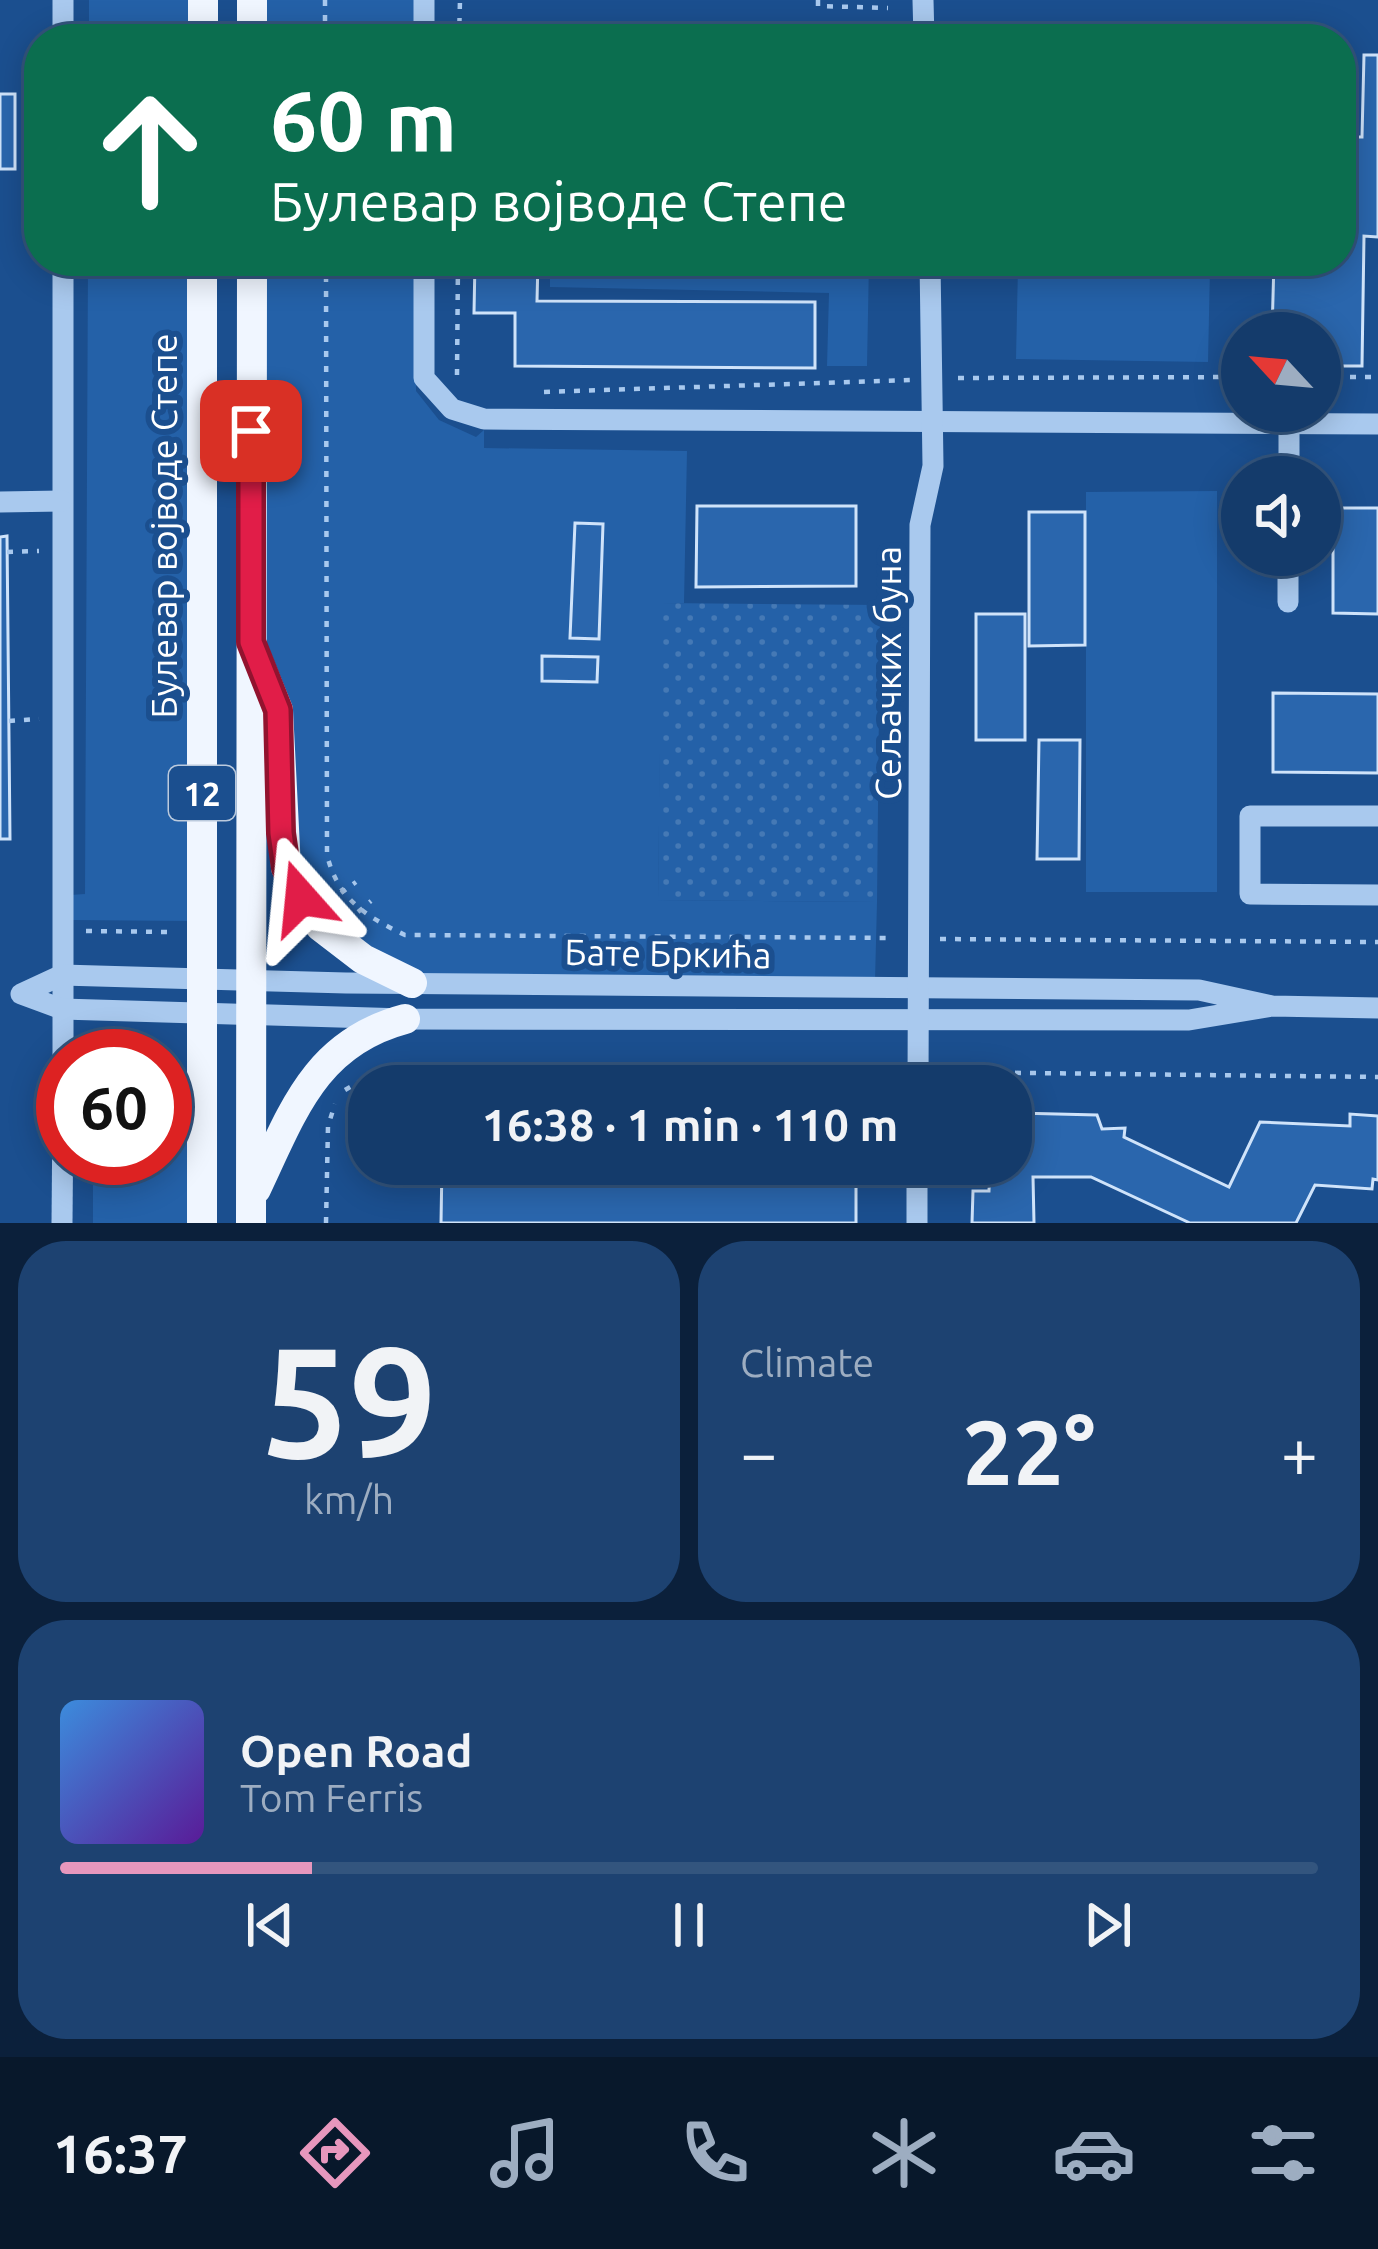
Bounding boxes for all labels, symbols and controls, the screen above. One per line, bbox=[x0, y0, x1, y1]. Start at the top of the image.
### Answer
icon: ahead bbox=[72, 72, 228, 228]
text: 60 m bbox=[270, 73, 457, 167]
text: Булевар војводе Степе bbox=[270, 171, 848, 231]
north arrow bbox=[1221, 312, 1341, 432]
map controls bbox=[1221, 312, 1341, 576]
street label: Булевар војводе Степе bbox=[143, 333, 184, 719]
pin bbox=[200, 380, 302, 482]
icon: arrive bbox=[218, 398, 284, 464]
button: sound bbox=[1221, 456, 1341, 576]
street label: Сељачких буна bbox=[867, 546, 908, 800]
road number: 12 bbox=[169, 766, 235, 820]
position arrow bbox=[238, 835, 364, 961]
street label: Бате Бркића bbox=[564, 931, 772, 975]
speed limit sign: 60 bbox=[36, 1029, 192, 1185]
text: 16:38 · 1 min · 110 m bbox=[482, 1099, 898, 1150]
text: 59 bbox=[261, 1313, 437, 1487]
text: Climate bbox=[740, 1341, 874, 1384]
text: 22° bbox=[962, 1401, 1096, 1502]
text: − bbox=[740, 1415, 777, 1489]
text: + bbox=[1281, 1415, 1318, 1489]
text: km/h bbox=[304, 1478, 394, 1521]
text: Open Road bbox=[240, 1725, 472, 1776]
text: Tom Ferris bbox=[240, 1776, 423, 1819]
icon: previous bbox=[237, 1892, 303, 1958]
icon: pause bbox=[656, 1892, 722, 1958]
icon: next bbox=[1075, 1892, 1141, 1958]
icon: directions bbox=[293, 2111, 377, 2195]
icon: music bbox=[483, 2111, 567, 2195]
icon: phone bbox=[673, 2111, 757, 2195]
icon: climate bbox=[862, 2111, 946, 2195]
icon: car bbox=[1052, 2111, 1136, 2195]
icon: filters bbox=[1241, 2111, 1325, 2195]
text: 16:37 bbox=[53, 2123, 188, 2183]

